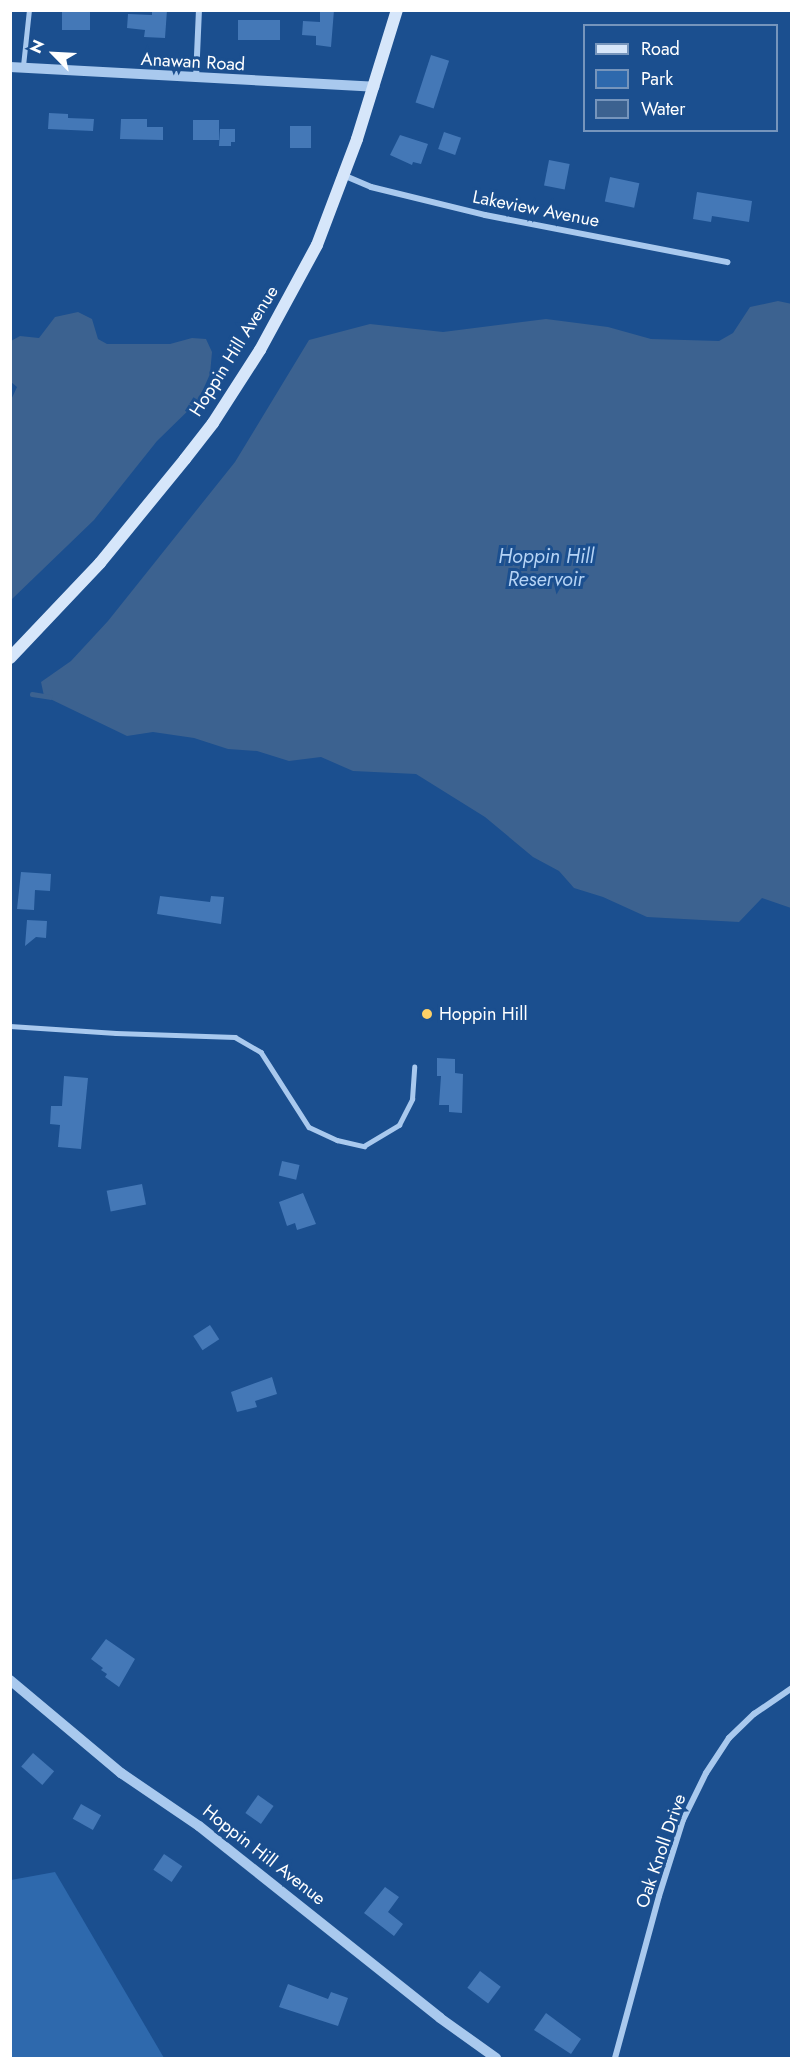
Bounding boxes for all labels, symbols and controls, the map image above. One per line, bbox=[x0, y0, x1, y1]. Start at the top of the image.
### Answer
north arrow bbox=[24, 24, 84, 84]
legend bbox=[583, 24, 778, 132]
text: N bbox=[24, 36, 50, 57]
text: Road bbox=[641, 36, 680, 62]
street label: Anawan Road bbox=[140, 48, 246, 76]
text: Park bbox=[641, 66, 673, 92]
text: Water bbox=[641, 96, 685, 122]
street label: Lakeview Avenue bbox=[471, 186, 601, 232]
street label: Hoppin Hill Avenue bbox=[185, 282, 283, 420]
water label: Hoppin Hill Reservoir bbox=[498, 544, 594, 591]
place label: Hoppin Hill bbox=[439, 1003, 528, 1025]
marker: Hoppin Hill bbox=[420, 1007, 434, 1021]
street label: Oak Knoll Drive bbox=[631, 1791, 691, 1911]
street label: Hoppin Hill Avenue bbox=[198, 1800, 330, 1910]

